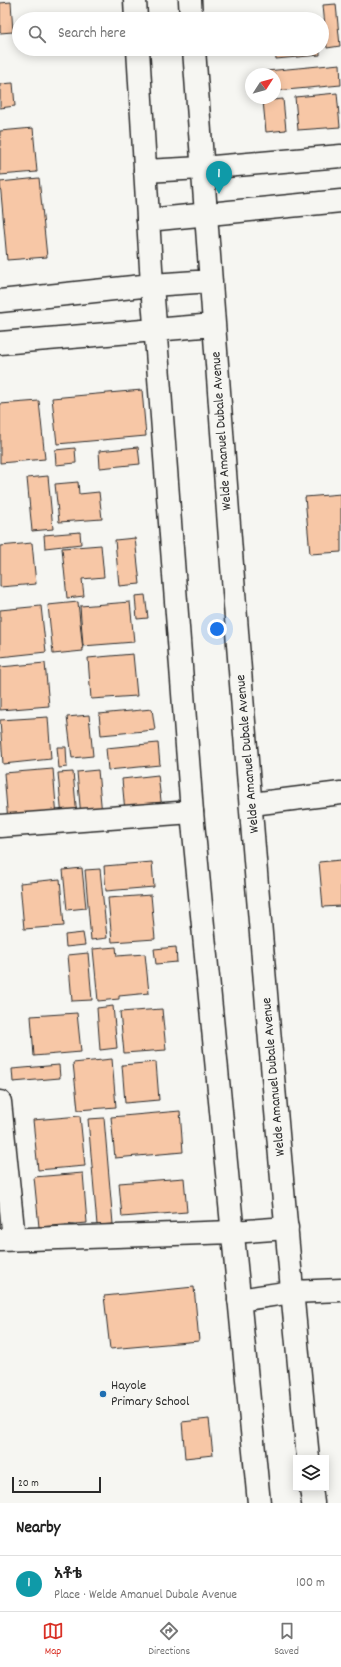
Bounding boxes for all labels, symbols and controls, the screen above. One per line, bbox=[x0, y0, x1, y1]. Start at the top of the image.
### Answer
search box bbox=[12, 12, 329, 56]
icon: search bbox=[26, 23, 48, 45]
text: Search here bbox=[58, 23, 126, 45]
north arrow bbox=[245, 68, 281, 104]
pin: 1 bbox=[206, 161, 232, 194]
street label: Welde Amanuel Dubale Avenue bbox=[206, 351, 238, 511]
your location bbox=[207, 619, 227, 639]
street label: Welde Amanuel Dubale Avenue bbox=[231, 674, 265, 834]
street label: Welde Amanuel Dubale Avenue bbox=[257, 997, 291, 1157]
place label: Hayole Primary School bbox=[111, 1376, 190, 1412]
marker: Hayole Primary School bbox=[98, 1389, 108, 1399]
map controls bbox=[293, 1455, 329, 1491]
button: layers bbox=[293, 1455, 329, 1491]
scale bar bbox=[12, 1475, 101, 1494]
text: 20 m bbox=[18, 1476, 39, 1492]
text: Nearby bbox=[16, 1517, 60, 1541]
text: አቶቴ bbox=[54, 1564, 82, 1586]
text: 1 bbox=[28, 1574, 30, 1593]
text: 100 m bbox=[296, 1574, 325, 1593]
text: Place · Welde Amanuel Dubale Avenue bbox=[54, 1586, 237, 1605]
tab: Map bbox=[42, 1620, 64, 1660]
tab: Directions bbox=[148, 1620, 190, 1660]
tab: Saved bbox=[274, 1620, 299, 1660]

